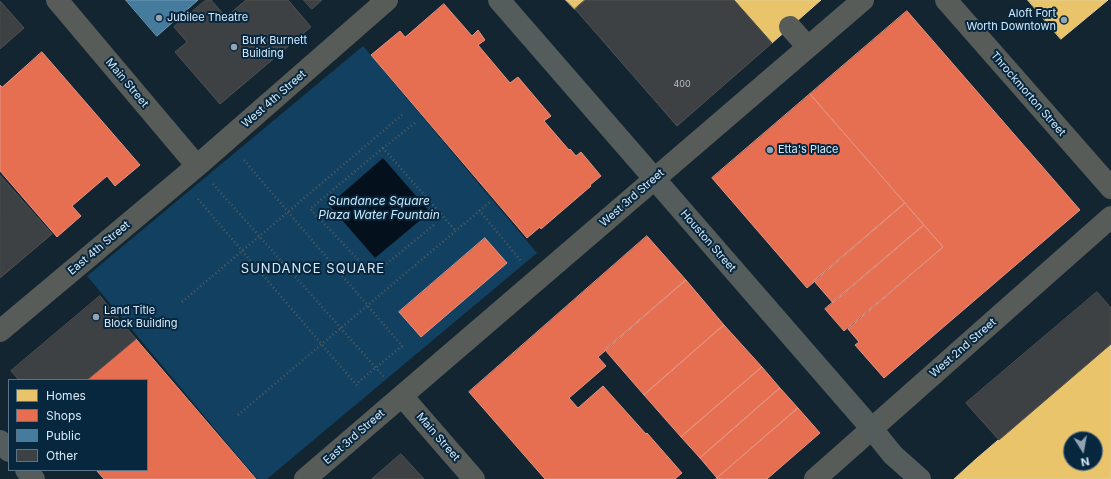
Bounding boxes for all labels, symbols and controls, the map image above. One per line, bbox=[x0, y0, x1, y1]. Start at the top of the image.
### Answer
place label: Aloft Fort Worth Downtown bbox=[966, 7, 1056, 33]
place label: Jubilee Theatre bbox=[167, 11, 248, 25]
marker: Jubilee Theatre bbox=[154, 13, 164, 23]
marker: Aloft Fort Worth Downtown bbox=[1059, 15, 1069, 25]
place label: Burk Burnett Building bbox=[242, 34, 307, 60]
marker: Burk Burnett Building bbox=[229, 42, 239, 52]
street label: Throckmorton Street bbox=[988, 49, 1068, 139]
street label: Main Street bbox=[103, 56, 151, 110]
street label: West 4th Street bbox=[239, 68, 309, 130]
house number: 400 bbox=[673, 79, 691, 89]
place label: Etta's Place bbox=[778, 143, 839, 157]
marker: Etta's Place bbox=[765, 145, 775, 155]
street label: West 3rd Street bbox=[597, 167, 667, 229]
water label: Sundance Square Plaza Water Fountain bbox=[318, 194, 440, 222]
street label: Houston Street bbox=[677, 207, 739, 275]
street label: East 4th Street bbox=[65, 218, 133, 278]
district label: SUNDANCE SQUARE bbox=[241, 261, 385, 277]
place label: Land Title Block Building bbox=[104, 304, 178, 330]
marker: Land Title Block Building bbox=[91, 312, 101, 322]
street label: West 2nd Street bbox=[927, 316, 999, 380]
legend bbox=[8, 379, 148, 471]
text: Homes bbox=[46, 388, 86, 403]
street label: East 3rd Street bbox=[321, 407, 387, 467]
text: Shops bbox=[46, 408, 82, 423]
street label: Main Street bbox=[414, 410, 462, 464]
text: Public bbox=[46, 428, 81, 443]
north arrow bbox=[1063, 431, 1103, 471]
text: Other bbox=[46, 448, 78, 463]
text: N bbox=[1080, 454, 1091, 469]

